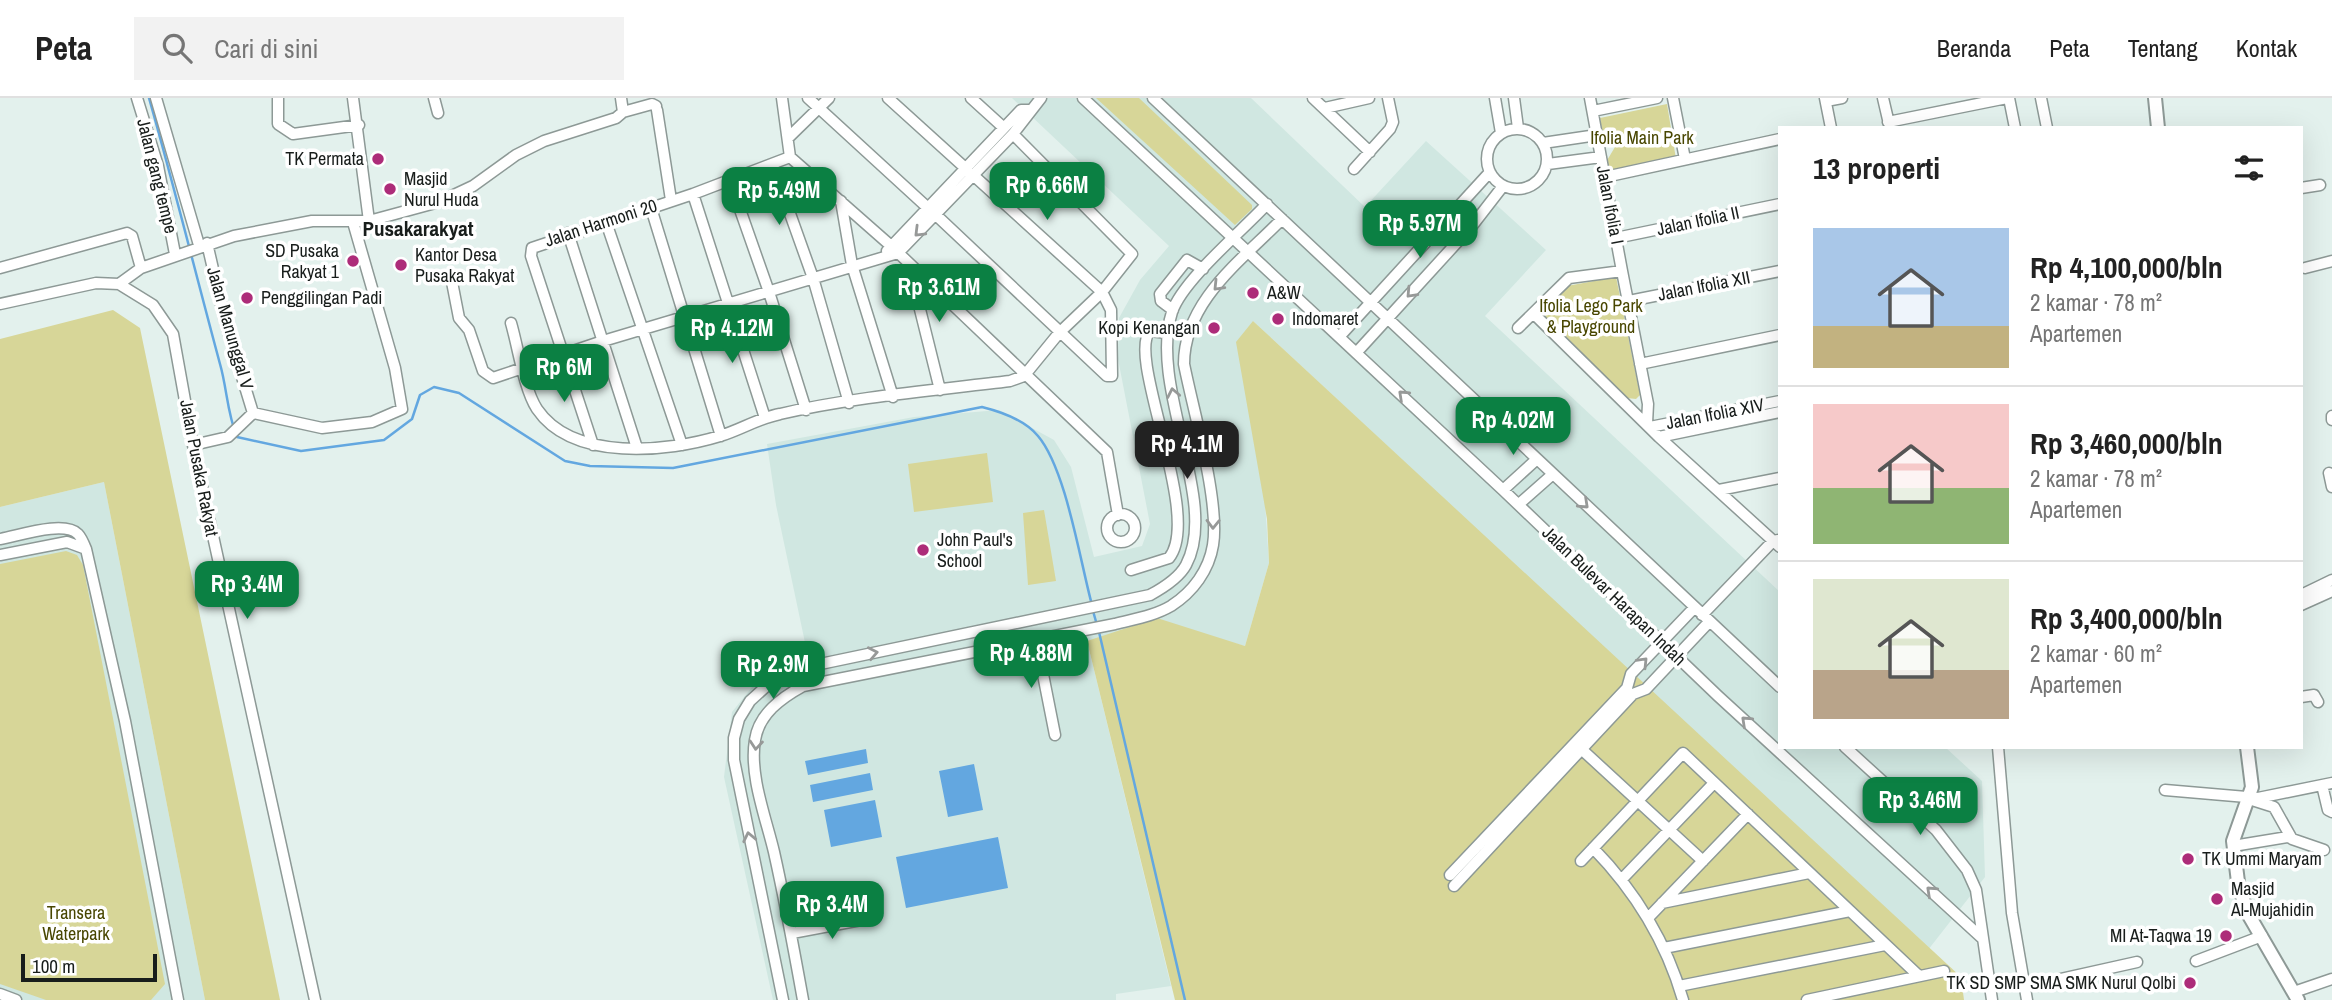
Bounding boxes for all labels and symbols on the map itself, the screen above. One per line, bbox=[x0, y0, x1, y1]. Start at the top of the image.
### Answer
street label: Jalan gang tempe bbox=[131, 116, 184, 236]
park label: Ifolia Main Park bbox=[1590, 125, 1694, 150]
place label: TK Permata bbox=[285, 146, 364, 171]
marker: TK Permata bbox=[370, 151, 386, 167]
pin: Rp 6.66M bbox=[975, 162, 1119, 222]
street label: Jalan Ifolia I bbox=[1591, 163, 1630, 246]
place label: Masjid Nurul Huda bbox=[404, 166, 479, 212]
pin: Rp 5.49M bbox=[707, 167, 851, 227]
marker: Masjid Nurul Huda bbox=[382, 181, 398, 197]
street label: Jalan Harmoni 20 bbox=[542, 193, 660, 252]
pin: Rp 5.97M bbox=[1348, 200, 1492, 260]
street label: Jalan Ifolia II bbox=[1654, 200, 1741, 241]
district label: Pusakarakyat bbox=[362, 214, 474, 243]
one-way arrow bbox=[915, 223, 928, 236]
place label: SD Pusaka Rakyat 1 bbox=[265, 238, 340, 284]
place label: Kantor Desa Pusaka Rakyat bbox=[415, 242, 514, 288]
marker: SD Pusaka Rakyat 1 bbox=[345, 253, 361, 269]
marker: Kantor Desa Pusaka Rakyat bbox=[393, 257, 409, 273]
street label: Jalan Manunggal V bbox=[201, 264, 260, 392]
pin: Rp 3.61M bbox=[867, 264, 1011, 324]
street label: Jalan Ifolia XII bbox=[1656, 264, 1752, 307]
one-way arrow bbox=[1213, 277, 1226, 290]
place label: A&W bbox=[1266, 280, 1301, 305]
place label: Penggilingan Padi bbox=[261, 285, 382, 310]
marker: A&W bbox=[1245, 285, 1261, 301]
one-way arrow bbox=[1407, 285, 1419, 298]
marker: Penggilingan Padi bbox=[239, 290, 255, 306]
park label: Ifolia Lego Park & Playground bbox=[1539, 293, 1643, 339]
pin: Rp 4.12M bbox=[660, 306, 804, 365]
place label: Indomaret bbox=[1292, 306, 1358, 331]
marker: Indomaret bbox=[1270, 311, 1286, 327]
place label: Kopi Kenangan bbox=[1098, 315, 1200, 340]
marker: Kopi Kenangan bbox=[1206, 320, 1222, 336]
pin: Rp 6M bbox=[515, 344, 613, 404]
one-way arrow bbox=[1166, 387, 1181, 399]
one-way arrow bbox=[1398, 391, 1411, 404]
street label: Jalan Ifolia XIV bbox=[1664, 392, 1766, 435]
street label: Jalan Pusaka Rakyat bbox=[174, 397, 225, 538]
pin: Rp 4.02M bbox=[1441, 398, 1585, 457]
pin: Rp 4.1M bbox=[1122, 422, 1252, 481]
one-way arrow bbox=[1576, 495, 1589, 508]
one-way arrow bbox=[1205, 519, 1221, 530]
street label: Jalan Bulevar Harapan Indah bbox=[1537, 520, 1692, 671]
place label: John Paul's School bbox=[937, 527, 1013, 573]
marker: John Paul's School bbox=[915, 542, 931, 558]
pin: Rp 3.4M bbox=[182, 561, 312, 621]
pin: Rp 4.88M bbox=[959, 630, 1103, 690]
pin: Rp 2.9M bbox=[708, 642, 838, 701]
one-way arrow bbox=[867, 647, 879, 662]
one-way arrow bbox=[1634, 657, 1647, 670]
one-way arrow bbox=[1741, 717, 1754, 729]
one-way arrow bbox=[749, 739, 764, 751]
pin: Rp 3.46M bbox=[1848, 778, 1992, 837]
one-way arrow bbox=[743, 831, 758, 843]
place label: TK Ummi Maryam bbox=[2202, 846, 2322, 871]
marker: TK Ummi Maryam bbox=[2180, 851, 2196, 867]
place label: Masjid Al-Mujahidin bbox=[2230, 876, 2314, 922]
pin: Rp 3.4M bbox=[767, 882, 897, 941]
one-way arrow bbox=[1926, 887, 1939, 900]
marker: Masjid Al-Mujahidin bbox=[2209, 891, 2225, 907]
park label: Transera Waterpark bbox=[42, 900, 110, 946]
place label: MI At-Taqwa 19 bbox=[2110, 923, 2212, 948]
marker: MI At-Taqwa 19 bbox=[2218, 928, 2234, 944]
scale bar bbox=[21, 951, 158, 983]
place label: TK SD SMP SMA SMK Nurul Qolbi bbox=[1947, 970, 2176, 995]
marker: TK SD SMP SMA SMK Nurul Qolbi bbox=[2182, 975, 2198, 991]

